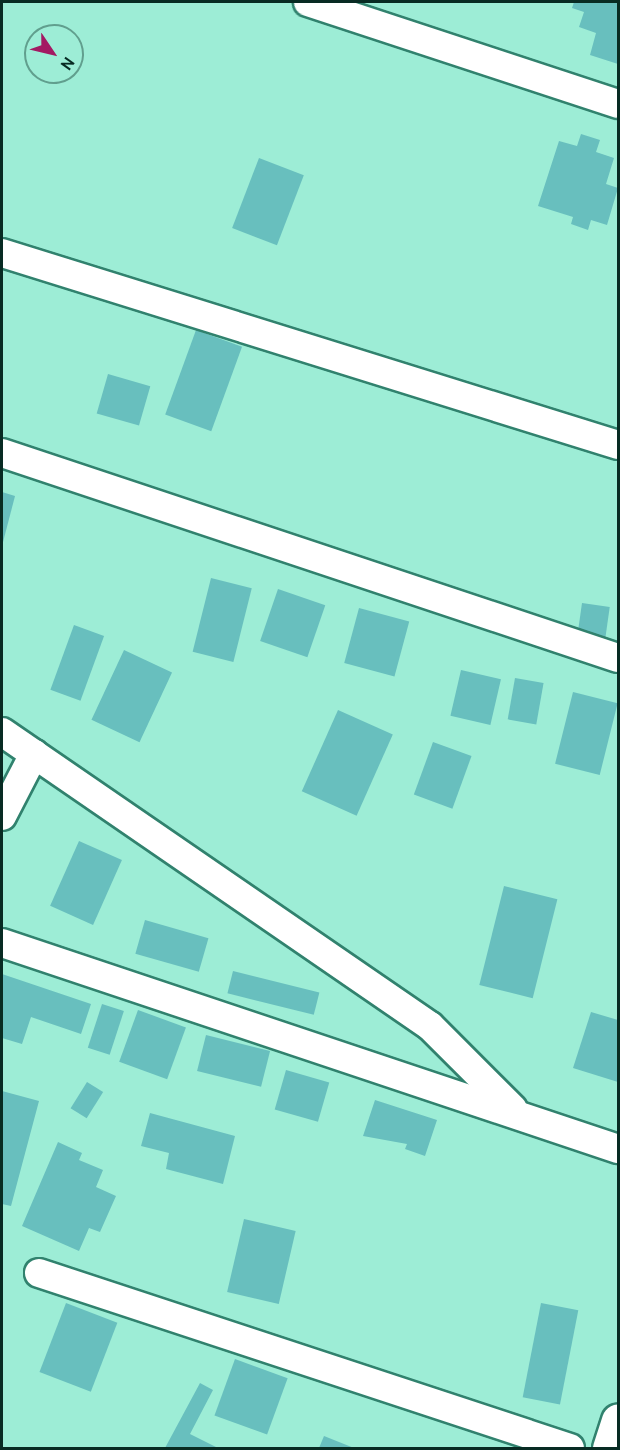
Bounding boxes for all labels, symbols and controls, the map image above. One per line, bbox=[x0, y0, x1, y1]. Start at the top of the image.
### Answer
north arrow bbox=[24, 24, 84, 84]
text: N bbox=[56, 53, 79, 74]

